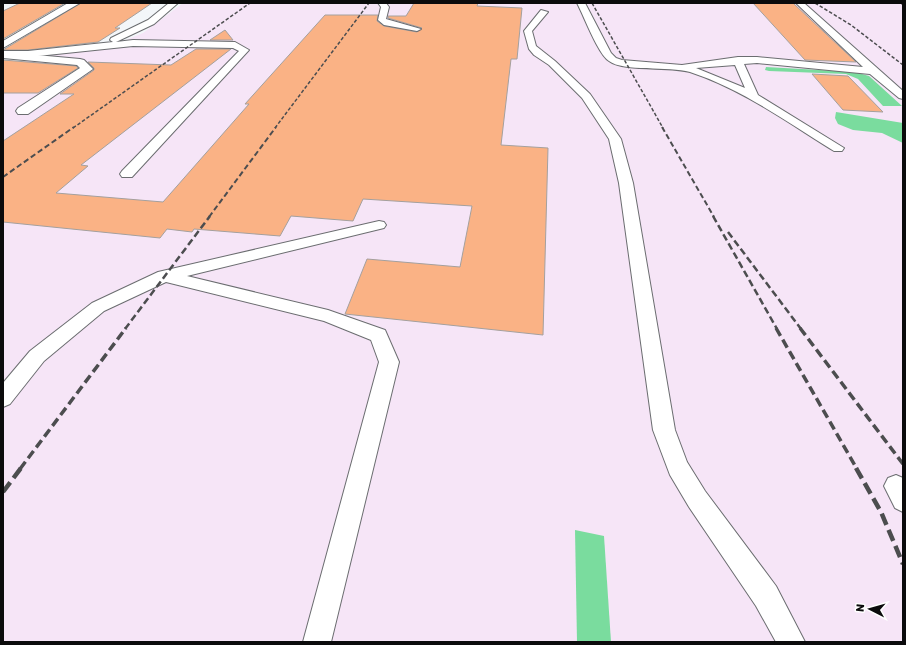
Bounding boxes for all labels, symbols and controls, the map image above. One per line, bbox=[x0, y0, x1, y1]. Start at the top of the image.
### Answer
north arrow bbox=[850, 589, 890, 629]
text: N bbox=[854, 603, 867, 613]

